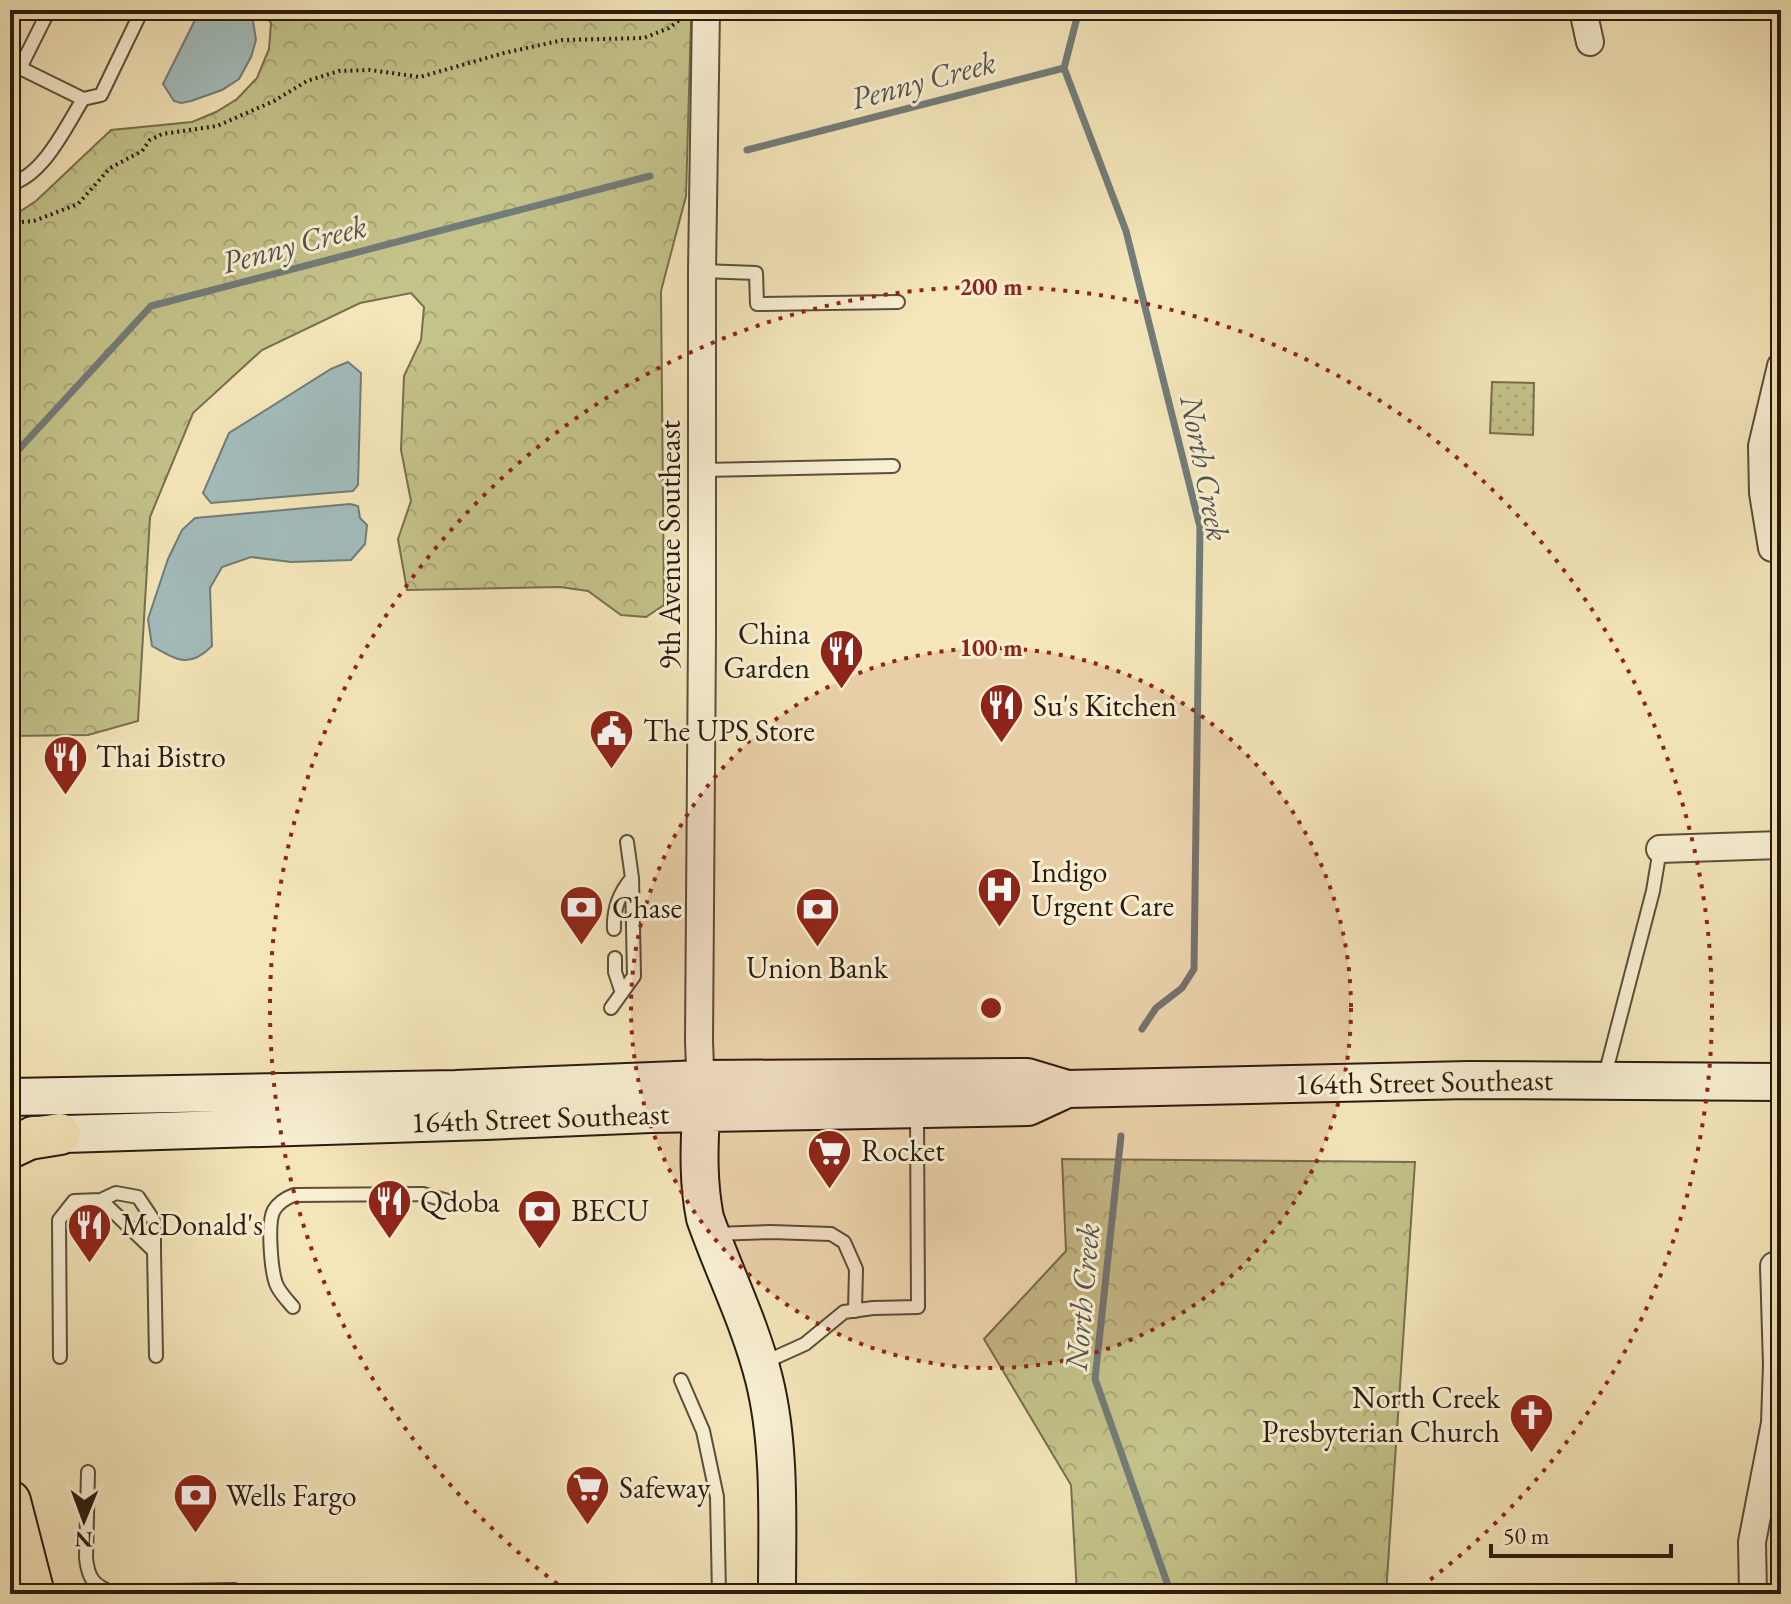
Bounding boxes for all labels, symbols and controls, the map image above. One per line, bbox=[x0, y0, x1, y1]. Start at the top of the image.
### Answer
water label: Penny Creek bbox=[846, 40, 1001, 120]
water label: Penny Creek bbox=[217, 204, 372, 284]
text: 200 m bbox=[959, 271, 1023, 302]
water label: North Creek bbox=[1170, 391, 1240, 545]
street label: 9th Avenue Southeast bbox=[650, 420, 689, 670]
place label: China Garden bbox=[723, 614, 810, 687]
restaurant icon: China Garden bbox=[817, 627, 865, 690]
text: 100 m bbox=[959, 632, 1023, 663]
restaurant icon: Su's Kitchen bbox=[978, 682, 1026, 745]
place label: Su's Kitchen bbox=[1033, 686, 1177, 725]
public building icon: The UPS Store bbox=[588, 707, 636, 770]
place label: The UPS Store bbox=[643, 711, 815, 750]
restaurant icon: Thai Bistro bbox=[41, 733, 89, 796]
place label: Thai Bistro bbox=[96, 737, 226, 776]
place label: Indigo Urgent Care bbox=[1031, 852, 1174, 925]
hospital icon: Indigo Urgent Care bbox=[976, 865, 1024, 928]
bank icon: Chase bbox=[557, 884, 605, 947]
bank icon: Union Bank bbox=[793, 886, 841, 949]
place label: Chase bbox=[612, 888, 682, 927]
place label: Union Bank bbox=[746, 948, 889, 987]
centre of rings bbox=[977, 994, 1005, 1022]
street label: 164th Street Southeast bbox=[1295, 1060, 1554, 1103]
street label: 164th Street Southeast bbox=[410, 1093, 670, 1141]
supermarket icon: Rocket bbox=[806, 1127, 854, 1190]
place label: Rocket bbox=[861, 1131, 945, 1170]
restaurant icon: Qdoba bbox=[365, 1178, 413, 1241]
place label: Qdoba bbox=[420, 1182, 500, 1221]
bank icon: BECU bbox=[516, 1187, 564, 1250]
place label: BECU bbox=[571, 1191, 649, 1230]
restaurant icon: McDonald's bbox=[66, 1201, 114, 1264]
place label: McDonald's bbox=[121, 1205, 263, 1244]
water label: North Creek bbox=[1055, 1221, 1109, 1373]
place label: North Creek Presbyterian Church bbox=[1262, 1378, 1501, 1451]
church icon: North Creek Presbyterian Church bbox=[1507, 1391, 1555, 1454]
supermarket icon: Safeway bbox=[564, 1464, 612, 1527]
place label: Safeway bbox=[619, 1468, 711, 1507]
bank icon: Wells Fargo bbox=[171, 1472, 219, 1535]
place label: Wells Fargo bbox=[226, 1476, 357, 1515]
north arrow bbox=[44, 1480, 124, 1560]
scale bar bbox=[1491, 1508, 1671, 1558]
text: 50 m bbox=[1503, 1520, 1550, 1551]
text: N bbox=[74, 1525, 93, 1554]

